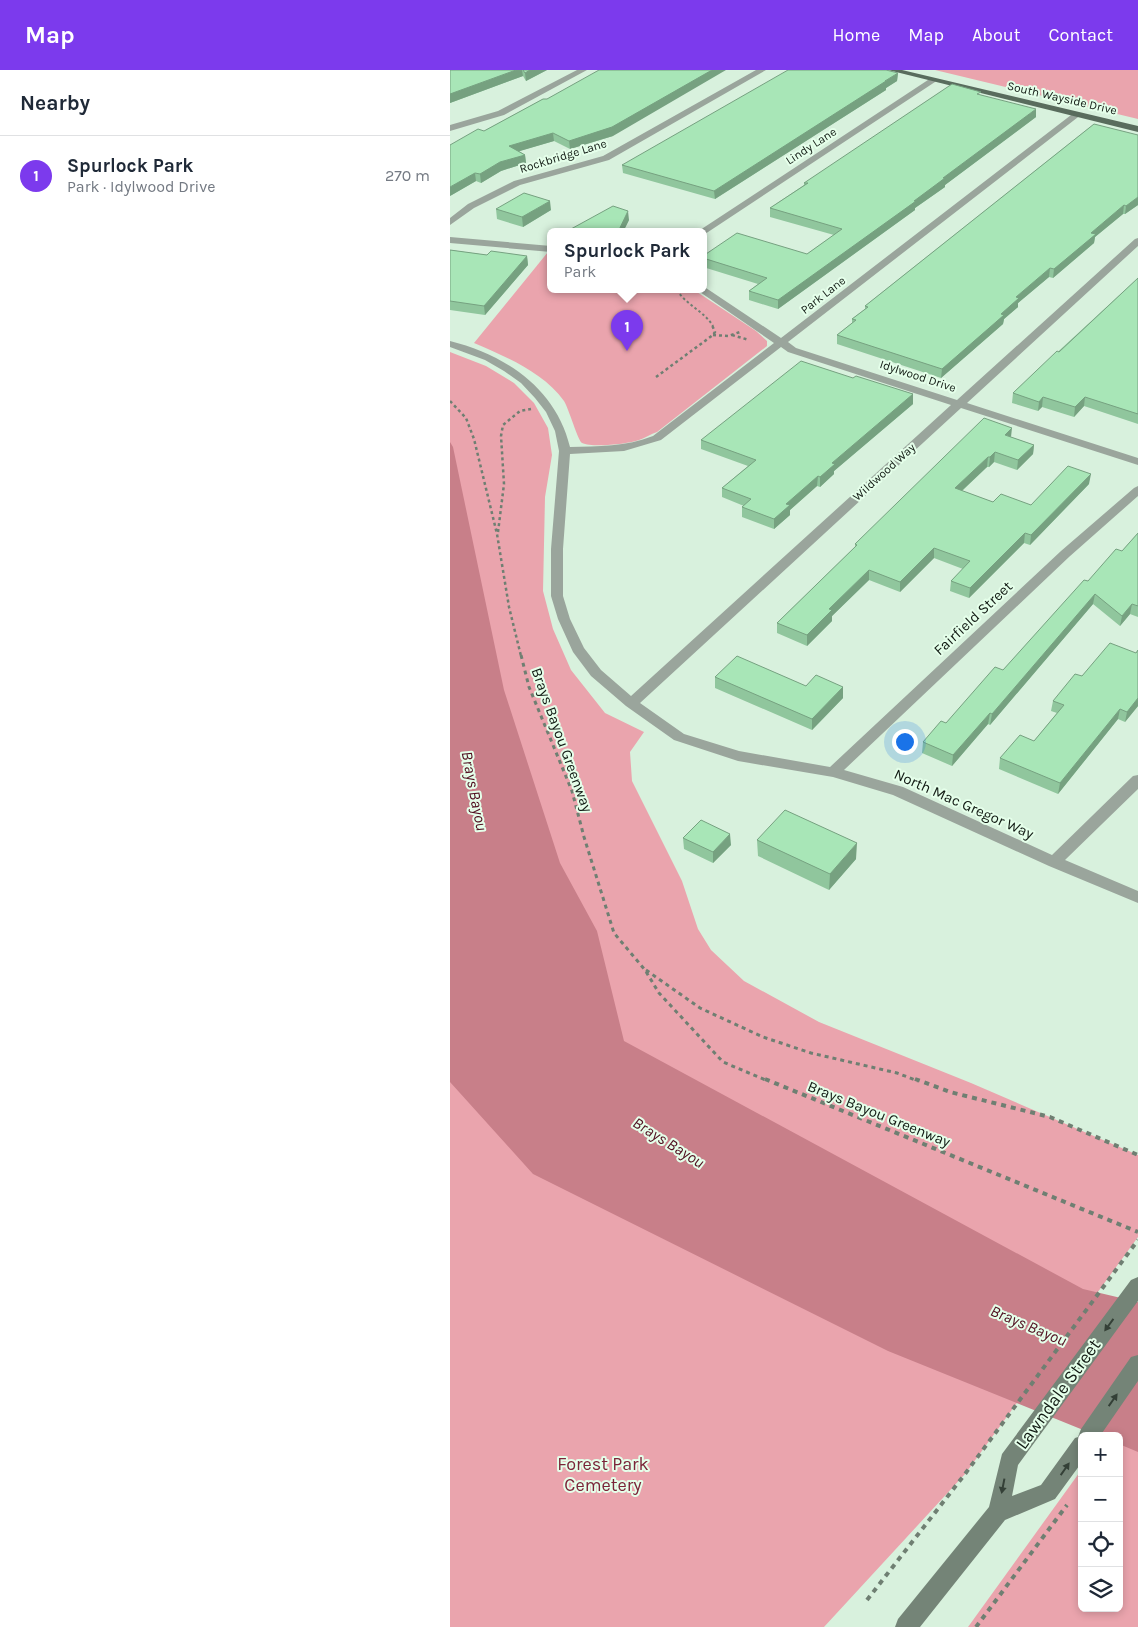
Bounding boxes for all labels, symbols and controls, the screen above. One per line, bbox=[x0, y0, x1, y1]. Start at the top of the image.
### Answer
text: Map bbox=[25, 21, 75, 49]
text: Home bbox=[832, 24, 880, 46]
text: Map bbox=[908, 24, 944, 46]
text: About bbox=[972, 24, 1021, 46]
text: Contact bbox=[1049, 24, 1113, 46]
street label: South Wayside Drive bbox=[1006, 79, 1118, 117]
text: Nearby bbox=[20, 91, 90, 115]
street label: Lindy Lane bbox=[783, 124, 839, 168]
street label: Rockbridge Lane bbox=[518, 136, 608, 176]
text: Spurlock Park bbox=[67, 155, 194, 177]
text: 1 bbox=[33, 166, 39, 185]
text: 270 m bbox=[385, 166, 430, 185]
text: Park · Idylwood Drive bbox=[67, 177, 216, 196]
popup bbox=[547, 228, 707, 293]
text: Spurlock Park bbox=[564, 240, 690, 262]
text: Park bbox=[564, 262, 596, 281]
street label: Park Lane bbox=[798, 273, 848, 317]
pin: 1 bbox=[611, 310, 643, 351]
street label: Idylwood Drive bbox=[878, 357, 958, 395]
street label: Wildwood Way bbox=[850, 440, 918, 504]
street label: Fairfield Street bbox=[930, 577, 1016, 659]
street label: Brays Bayou Greenway bbox=[527, 665, 597, 815]
your location bbox=[892, 729, 918, 755]
water label: Brays Bayou bbox=[457, 749, 492, 833]
street label: North Mac Gregor Way bbox=[891, 765, 1037, 843]
street label: Brays Bayou Greenway bbox=[805, 1077, 953, 1151]
water label: Brays Bayou bbox=[629, 1113, 708, 1172]
water label: Brays Bayou bbox=[988, 1301, 1070, 1350]
one-way arrow bbox=[1104, 1318, 1114, 1332]
street label: Lawndale Street bbox=[1011, 1334, 1105, 1453]
one-way arrow bbox=[1108, 1393, 1118, 1407]
map controls bbox=[1078, 1432, 1123, 1612]
button: + bbox=[1078, 1432, 1123, 1477]
park label: Forest Park Cemetery bbox=[557, 1453, 649, 1496]
one-way arrow bbox=[1060, 1462, 1070, 1475]
button: − bbox=[1078, 1477, 1123, 1522]
one-way arrow bbox=[999, 1479, 1007, 1495]
button: locate bbox=[1078, 1522, 1123, 1567]
button: layers bbox=[1078, 1567, 1123, 1612]

